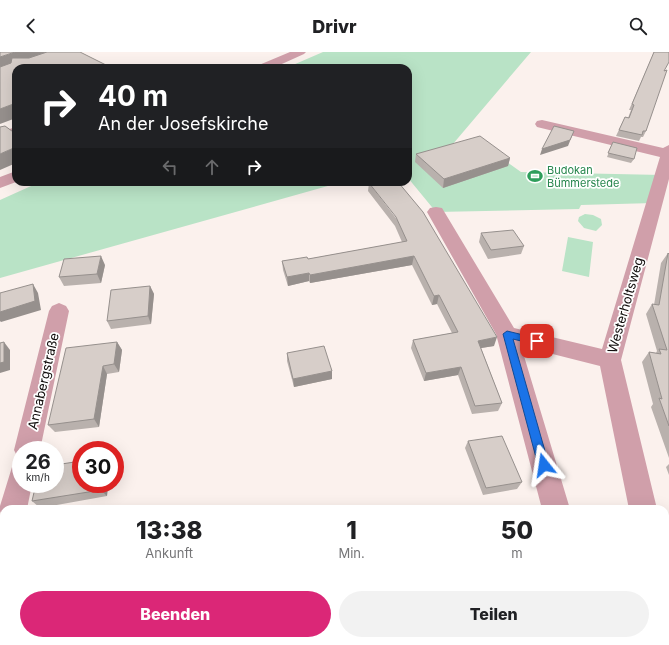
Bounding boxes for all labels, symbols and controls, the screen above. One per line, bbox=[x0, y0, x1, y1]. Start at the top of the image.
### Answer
icon: back bbox=[20, 15, 42, 37]
icon: search bbox=[627, 15, 649, 37]
text: Drivr bbox=[312, 16, 357, 37]
text: 40 m bbox=[98, 79, 168, 113]
icon: right bbox=[32, 80, 84, 132]
text: An der Josefskirche bbox=[98, 113, 268, 134]
icon: left bbox=[159, 156, 181, 178]
icon: ahead bbox=[201, 156, 223, 178]
icon: right bbox=[243, 156, 265, 178]
place label: Budokan Bümmerstede bbox=[547, 163, 619, 190]
sports icon: Budokan Bümmerstede bbox=[526, 167, 544, 185]
street label: Westerholtsweg bbox=[604, 255, 646, 355]
pin bbox=[520, 324, 554, 358]
icon: arrive bbox=[526, 330, 548, 352]
street label: Annabergstraße bbox=[24, 331, 62, 431]
speed limit sign: 30 bbox=[72, 441, 124, 493]
position arrow bbox=[523, 444, 565, 486]
text: 26 bbox=[25, 450, 51, 474]
text: km/h bbox=[26, 471, 50, 483]
text: 13:38 bbox=[136, 516, 202, 545]
text: 1 bbox=[346, 516, 357, 545]
text: 50 bbox=[501, 516, 533, 545]
text: Ankunft bbox=[145, 545, 193, 561]
text: Min. bbox=[338, 545, 365, 561]
text: m bbox=[511, 545, 523, 561]
button: Beenden bbox=[20, 591, 331, 637]
button: Teilen bbox=[339, 591, 649, 637]

